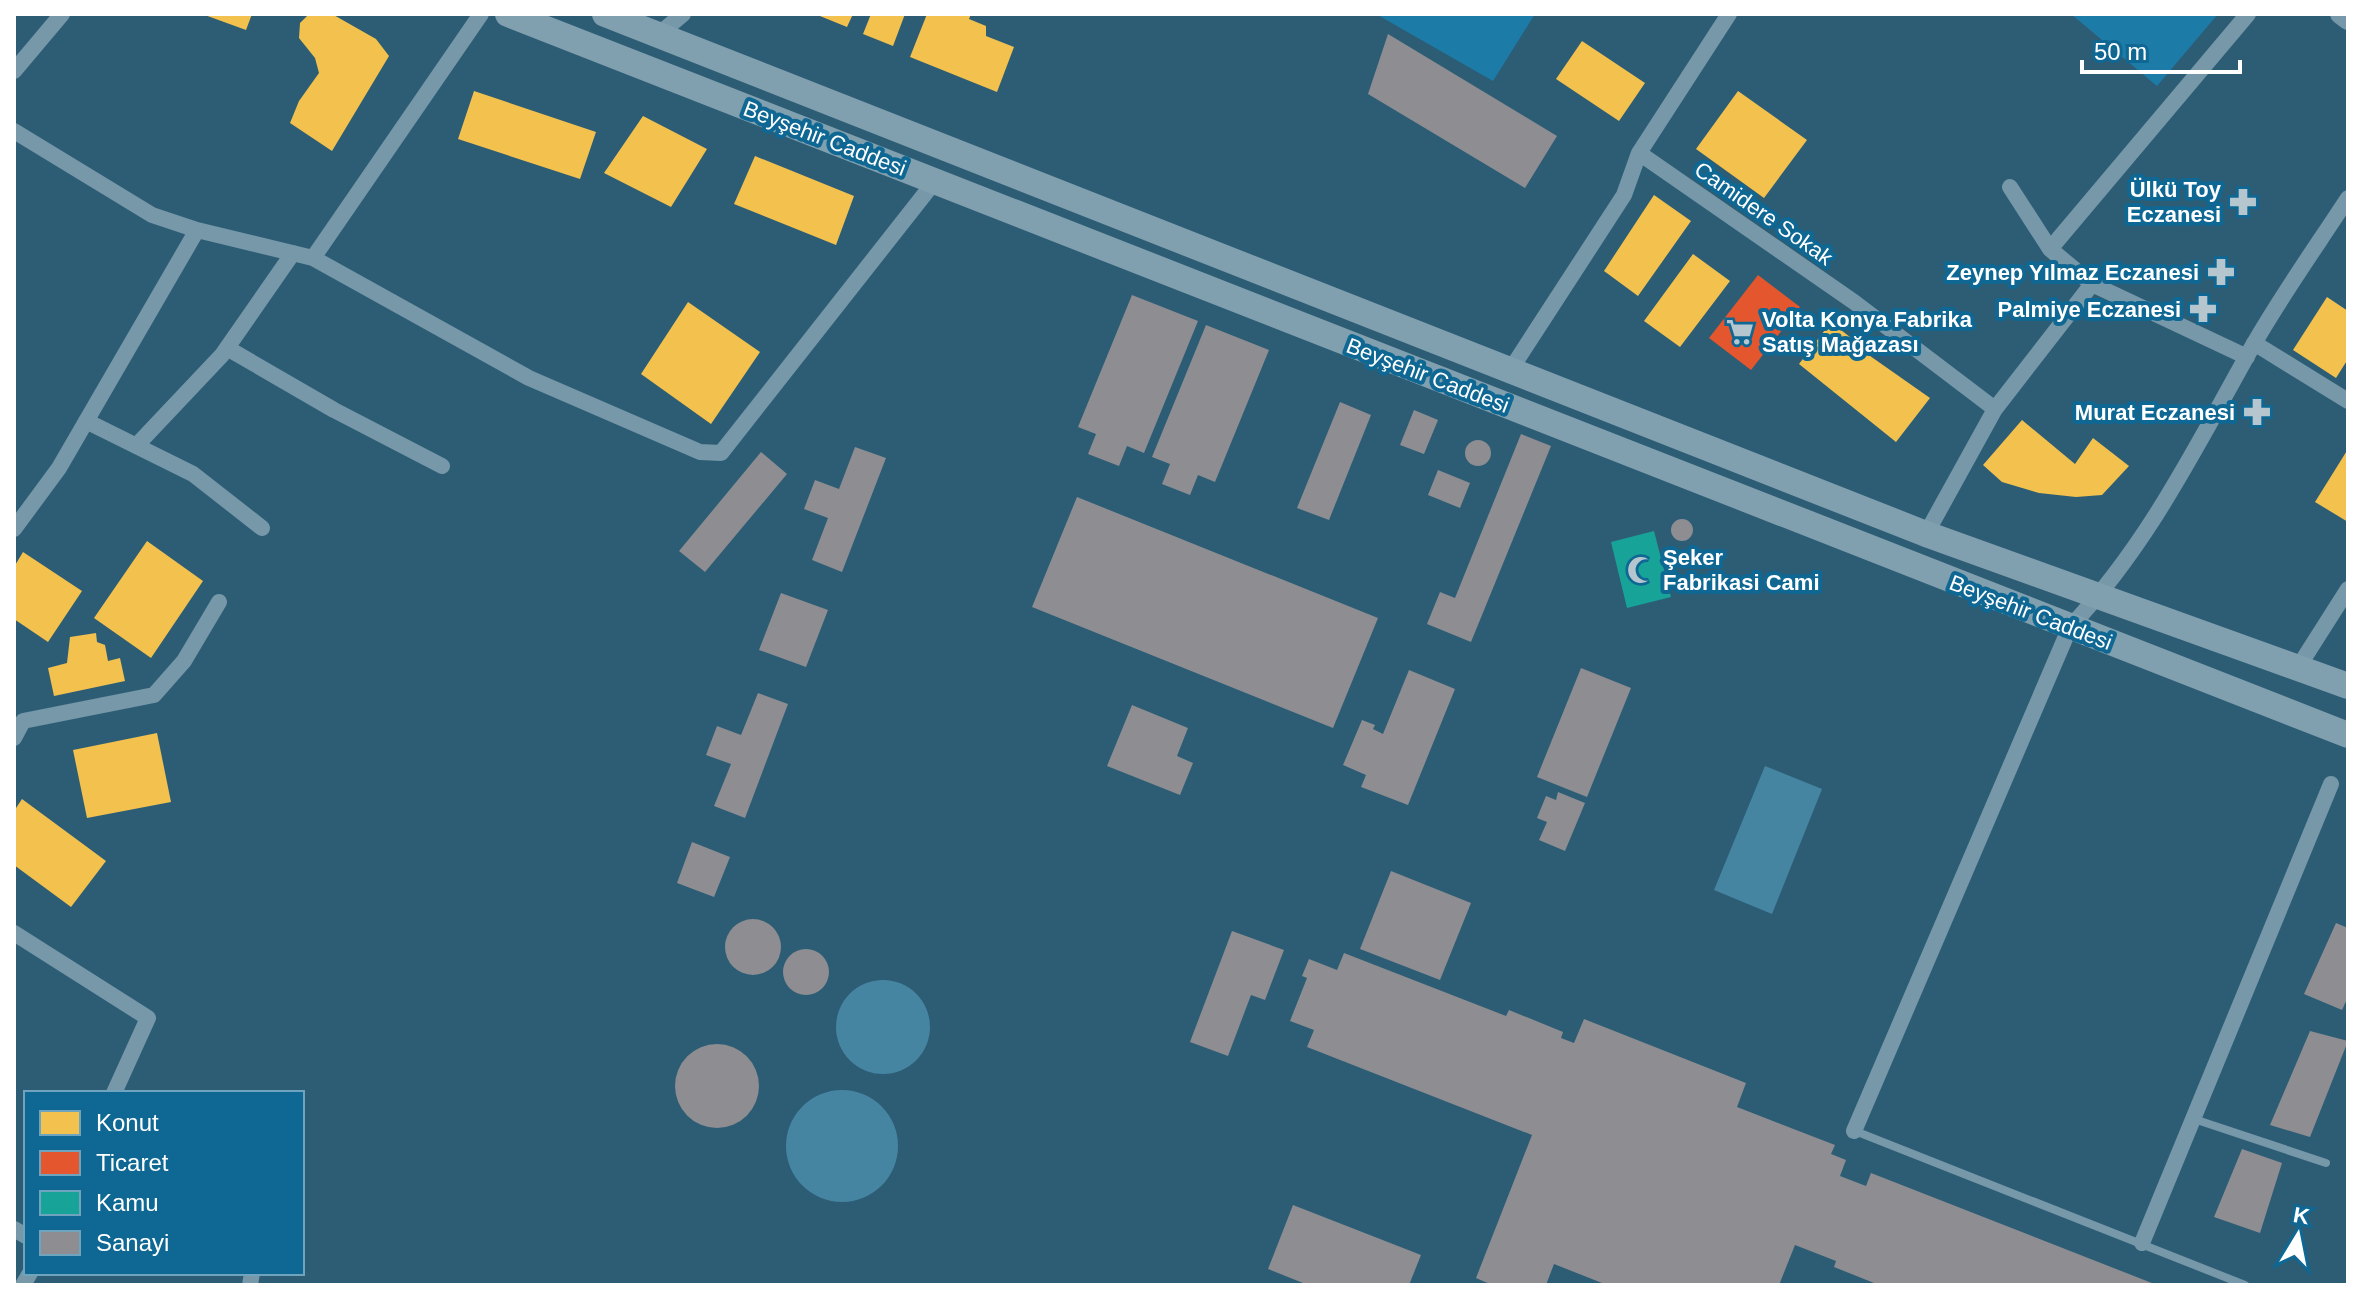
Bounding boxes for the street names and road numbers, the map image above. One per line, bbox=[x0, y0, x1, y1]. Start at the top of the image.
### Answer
street label: Beyşehir Caddesi bbox=[740, 96, 910, 181]
street label: Camidere Sokak bbox=[1690, 157, 1838, 271]
street label: Beyşehir Caddesi bbox=[1343, 333, 1513, 418]
street label: Beyşehir Caddesi bbox=[1946, 570, 2116, 655]

